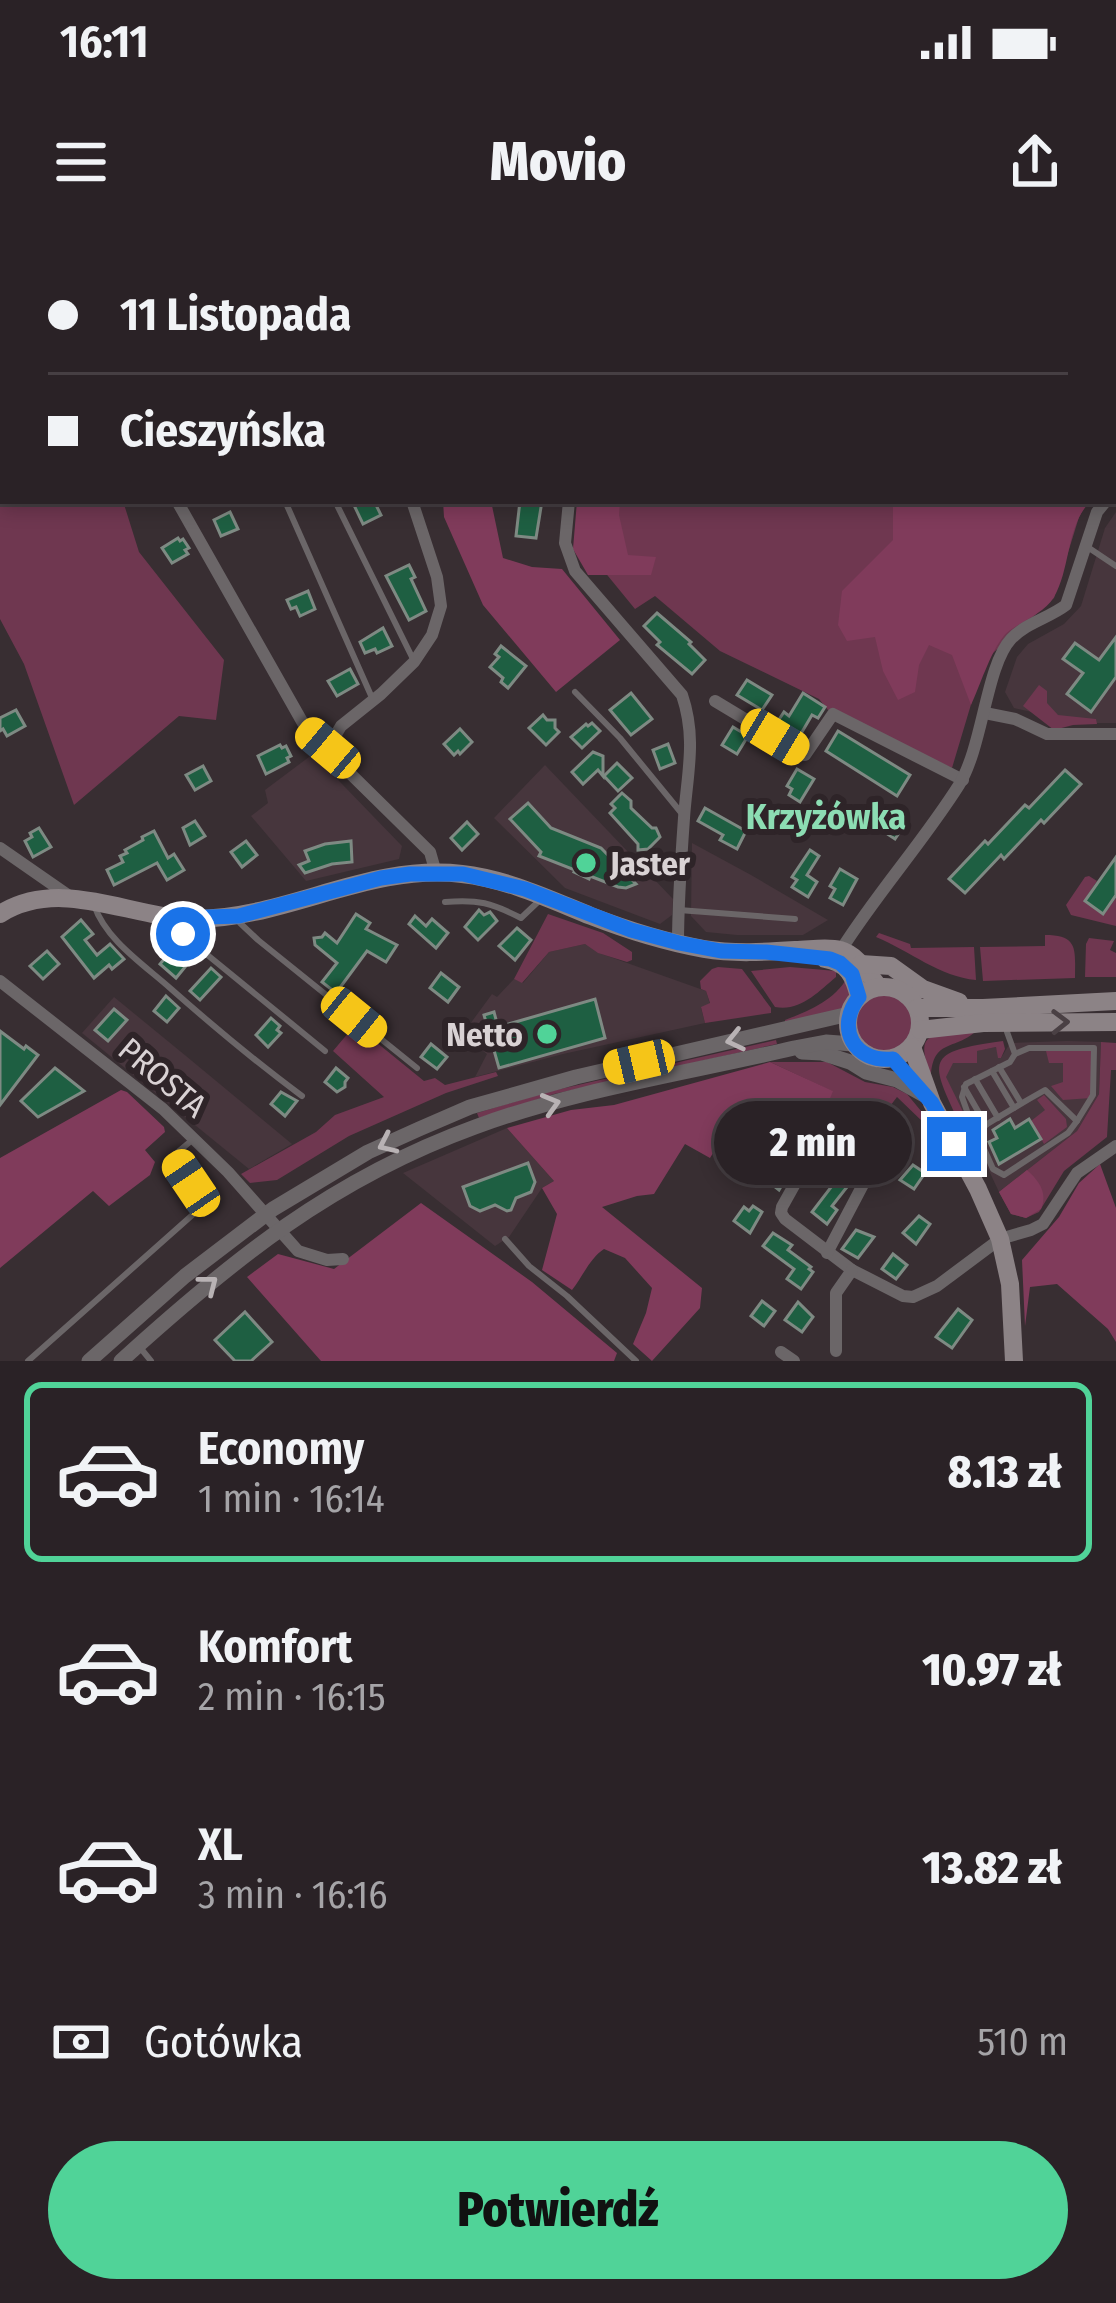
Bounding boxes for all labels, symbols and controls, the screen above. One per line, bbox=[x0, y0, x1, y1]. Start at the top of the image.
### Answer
text: 16:11 bbox=[60, 15, 149, 69]
icon: menu bbox=[48, 129, 114, 195]
icon: share bbox=[1002, 129, 1068, 195]
text: Movio bbox=[490, 130, 626, 194]
text: 11 Listopada bbox=[120, 288, 351, 342]
text: Cieszyńska bbox=[120, 404, 326, 458]
car bbox=[735, 703, 815, 771]
car bbox=[289, 711, 367, 785]
district label: Krzyżówka bbox=[746, 795, 906, 839]
place label: Jaster bbox=[609, 844, 691, 884]
marker: Jaster bbox=[573, 850, 599, 876]
route start bbox=[156, 907, 210, 961]
car bbox=[315, 980, 393, 1054]
one-way arrow bbox=[1052, 1009, 1070, 1035]
place label: Netto bbox=[446, 1015, 523, 1055]
marker: Netto bbox=[534, 1021, 560, 1047]
one-way arrow bbox=[725, 1026, 745, 1051]
street label: PROSTA bbox=[110, 1030, 215, 1126]
car bbox=[600, 1036, 678, 1088]
one-way arrow bbox=[540, 1093, 560, 1118]
callout: 2 min bbox=[714, 1102, 912, 1186]
route end bbox=[927, 1117, 981, 1171]
text: 2 min bbox=[770, 1120, 856, 1166]
one-way arrow bbox=[378, 1130, 399, 1153]
car bbox=[156, 1143, 226, 1223]
one-way arrow bbox=[195, 1277, 217, 1298]
icon: car bbox=[54, 1418, 162, 1526]
text: Economy bbox=[198, 1422, 364, 1476]
text: 8.13 zł bbox=[948, 1445, 1062, 1499]
text: 1 min · 16:14 bbox=[198, 1476, 385, 1522]
icon: car bbox=[54, 1616, 162, 1724]
text: Komfort bbox=[198, 1620, 352, 1674]
text: 10.97 zł bbox=[922, 1643, 1062, 1697]
text: 2 min · 16:15 bbox=[198, 1674, 386, 1720]
icon: car bbox=[54, 1814, 162, 1922]
text: XL bbox=[198, 1818, 243, 1872]
text: 13.82 zł bbox=[922, 1841, 1062, 1895]
text: 3 min · 16:16 bbox=[198, 1872, 388, 1918]
icon: cash bbox=[48, 2009, 114, 2075]
text: Gotówka bbox=[144, 2015, 303, 2069]
text: 510 m bbox=[977, 2019, 1068, 2065]
button: Potwierdź bbox=[48, 2141, 1068, 2279]

